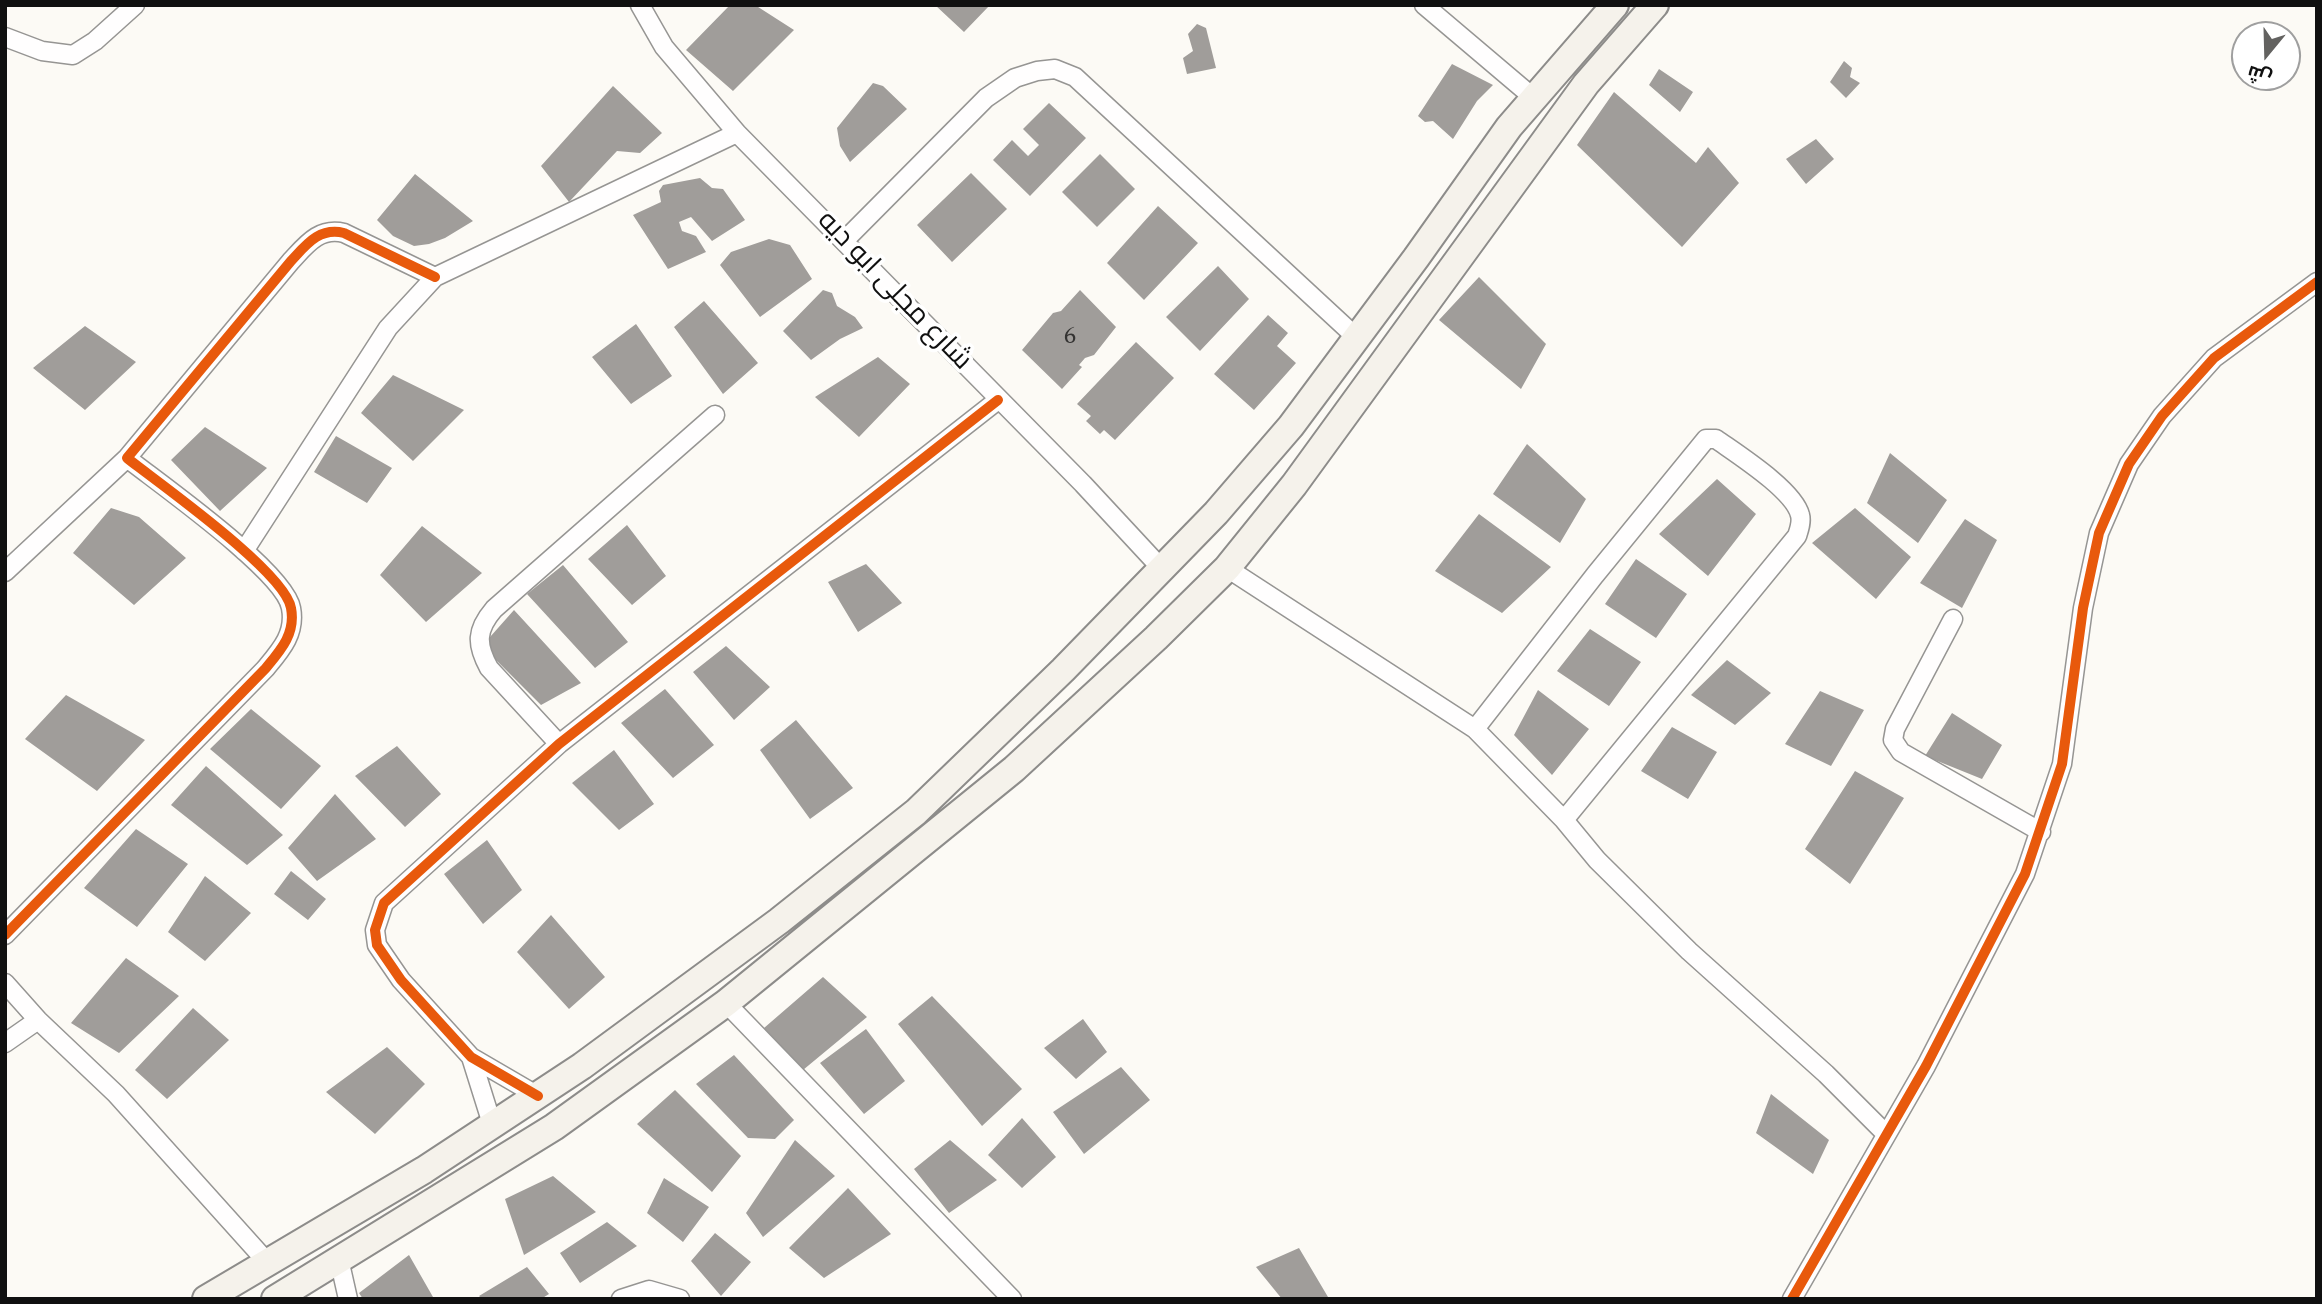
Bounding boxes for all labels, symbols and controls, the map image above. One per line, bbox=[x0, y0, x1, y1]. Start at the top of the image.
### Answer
north arrow bbox=[2231, 21, 2301, 91]
text: ش bbox=[2243, 57, 2276, 92]
street label: شارع مجلى ابو ديه bbox=[809, 206, 977, 378]
house number: 6 bbox=[1064, 324, 1076, 352]

